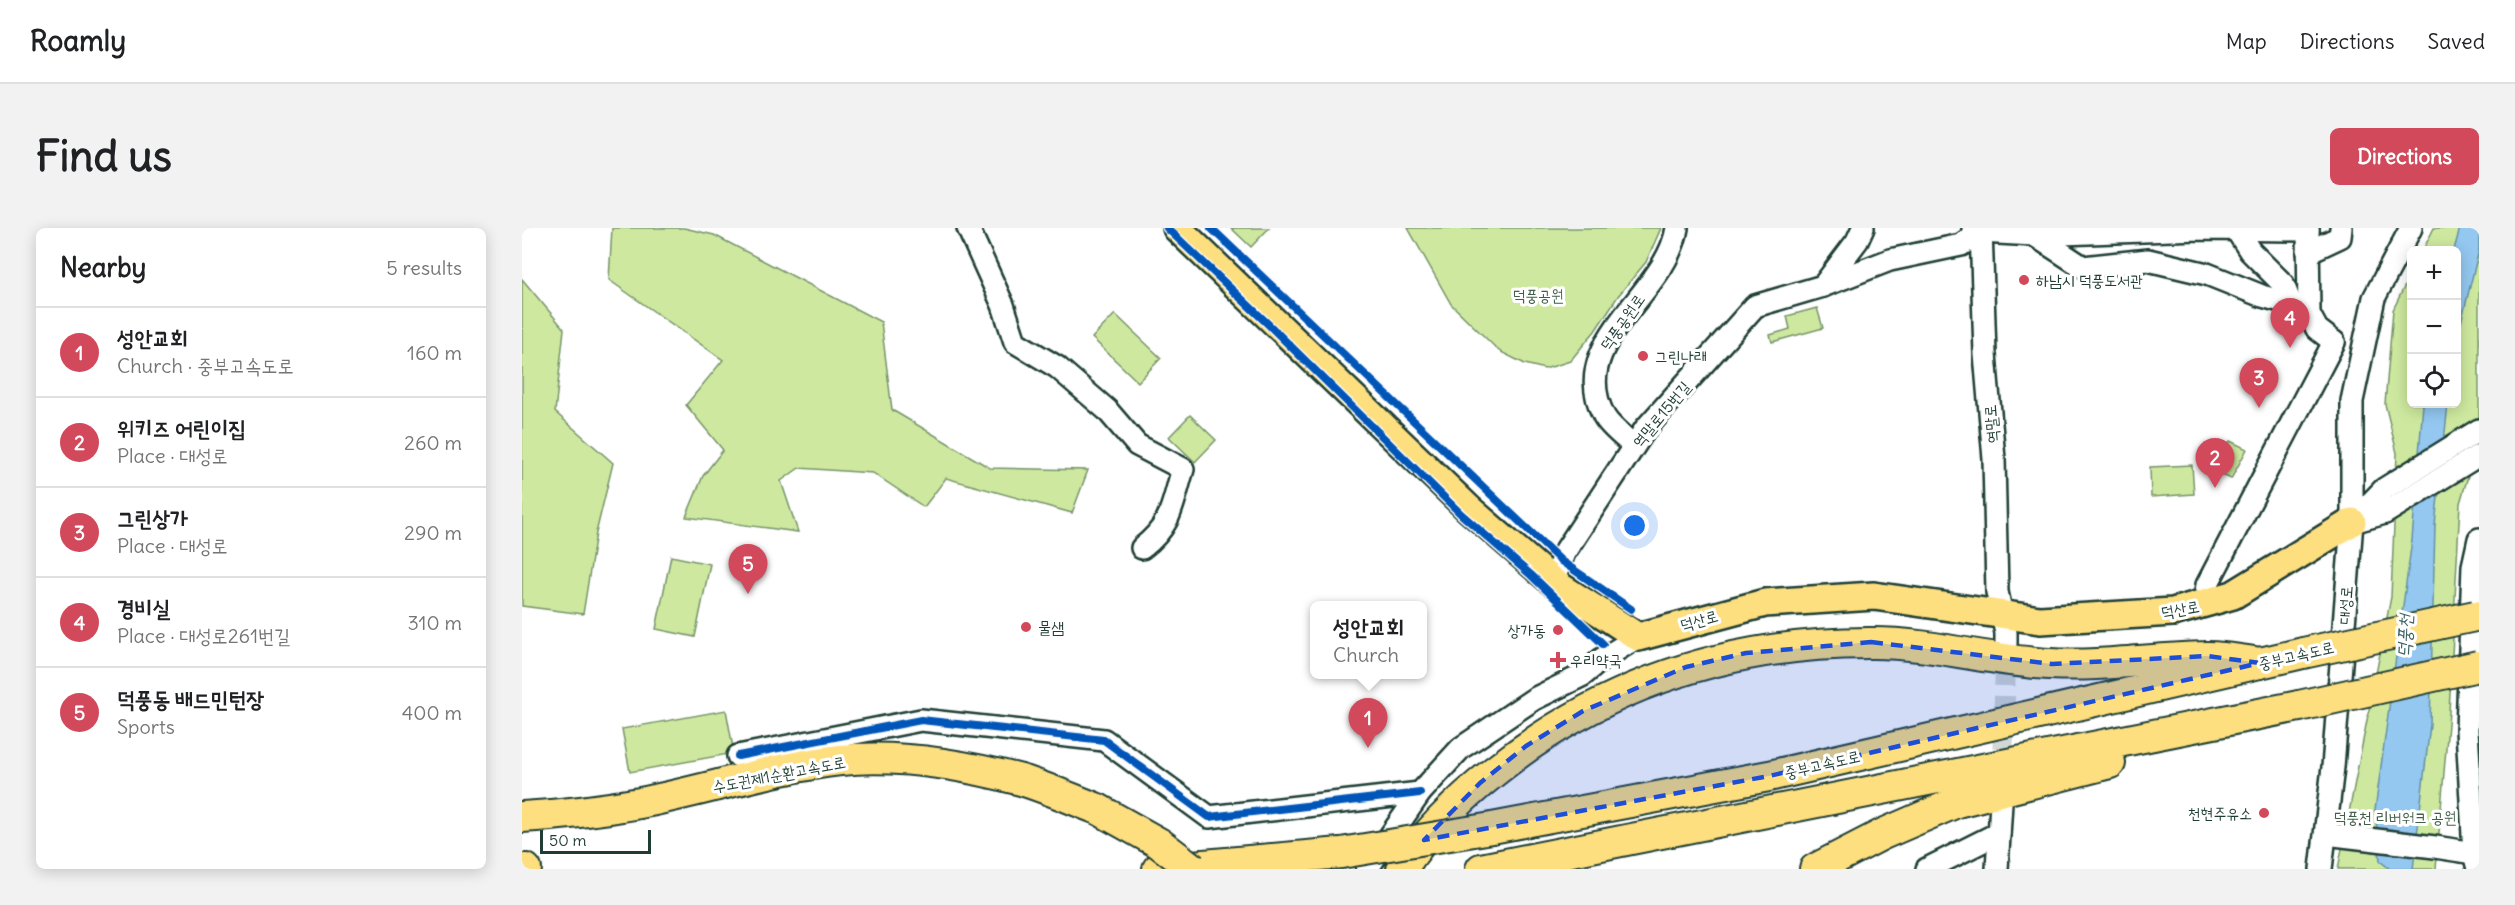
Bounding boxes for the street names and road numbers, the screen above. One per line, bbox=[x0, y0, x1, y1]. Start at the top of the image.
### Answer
street label: 덕풍공원로 bbox=[1595, 290, 1649, 354]
street label: 역말로15번길 bbox=[1628, 377, 1694, 451]
street label: 역말로 bbox=[1979, 404, 2003, 444]
street label: 대성로 bbox=[2334, 585, 2356, 625]
street label: 덕산로 bbox=[2159, 596, 2201, 622]
street label: 덕산로 bbox=[1678, 605, 1720, 635]
street label: 중부고속도로 bbox=[2256, 637, 2336, 673]
street label: 중부고속도로 bbox=[1782, 746, 1862, 782]
street label: 수도권제1순환고속도로 bbox=[711, 751, 847, 797]

